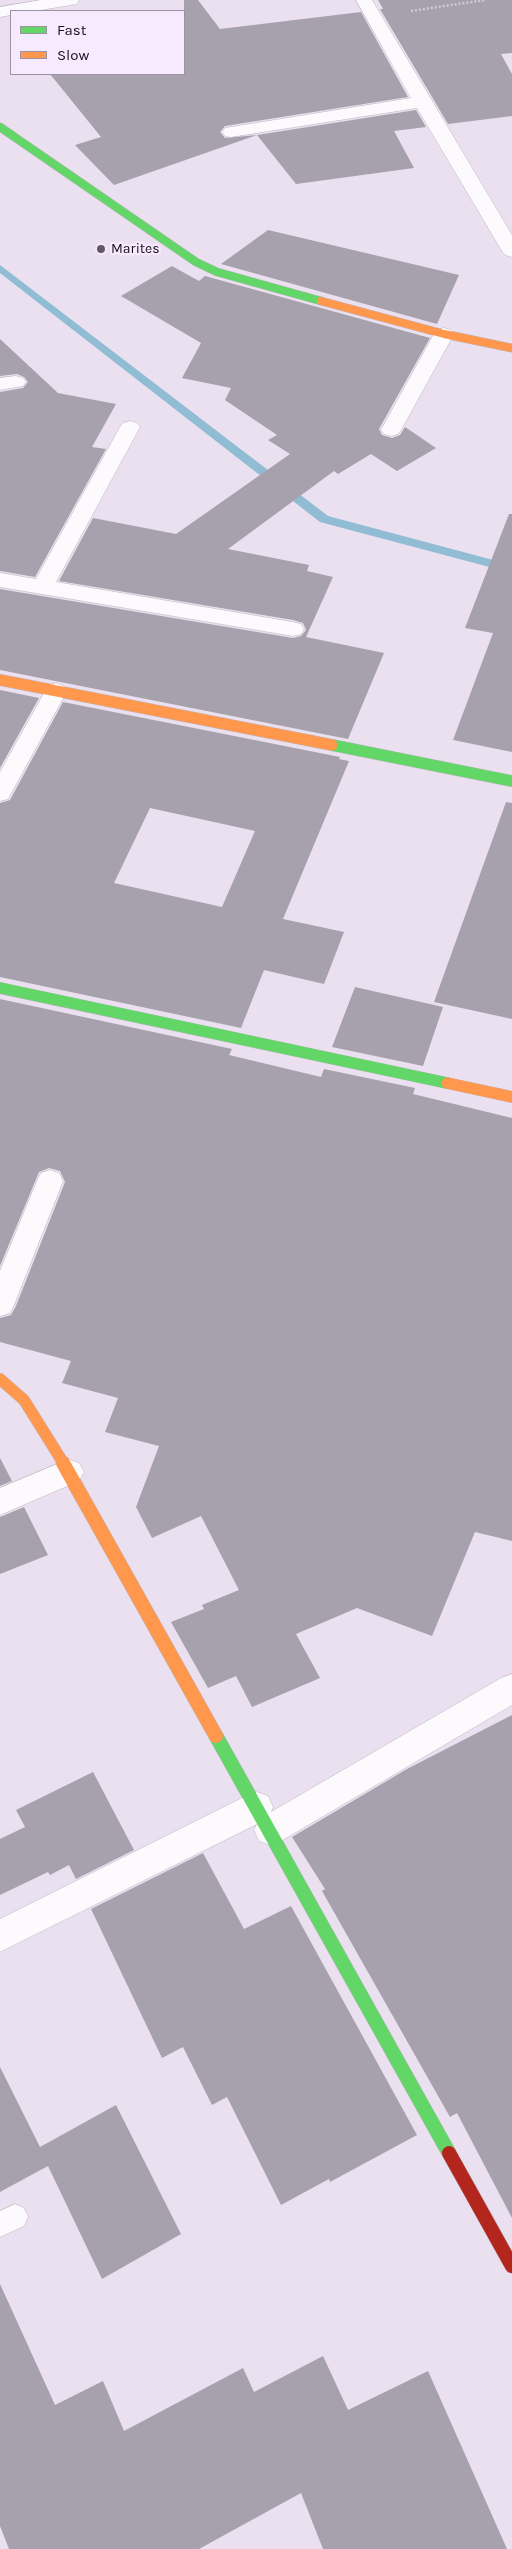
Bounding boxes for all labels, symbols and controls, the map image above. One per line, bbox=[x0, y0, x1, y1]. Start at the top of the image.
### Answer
legend bbox=[10, 10, 185, 75]
text: Fast bbox=[57, 21, 86, 39]
text: Slow bbox=[57, 46, 89, 64]
place label: Marites bbox=[111, 241, 160, 257]
marker: Marites bbox=[95, 243, 107, 255]

